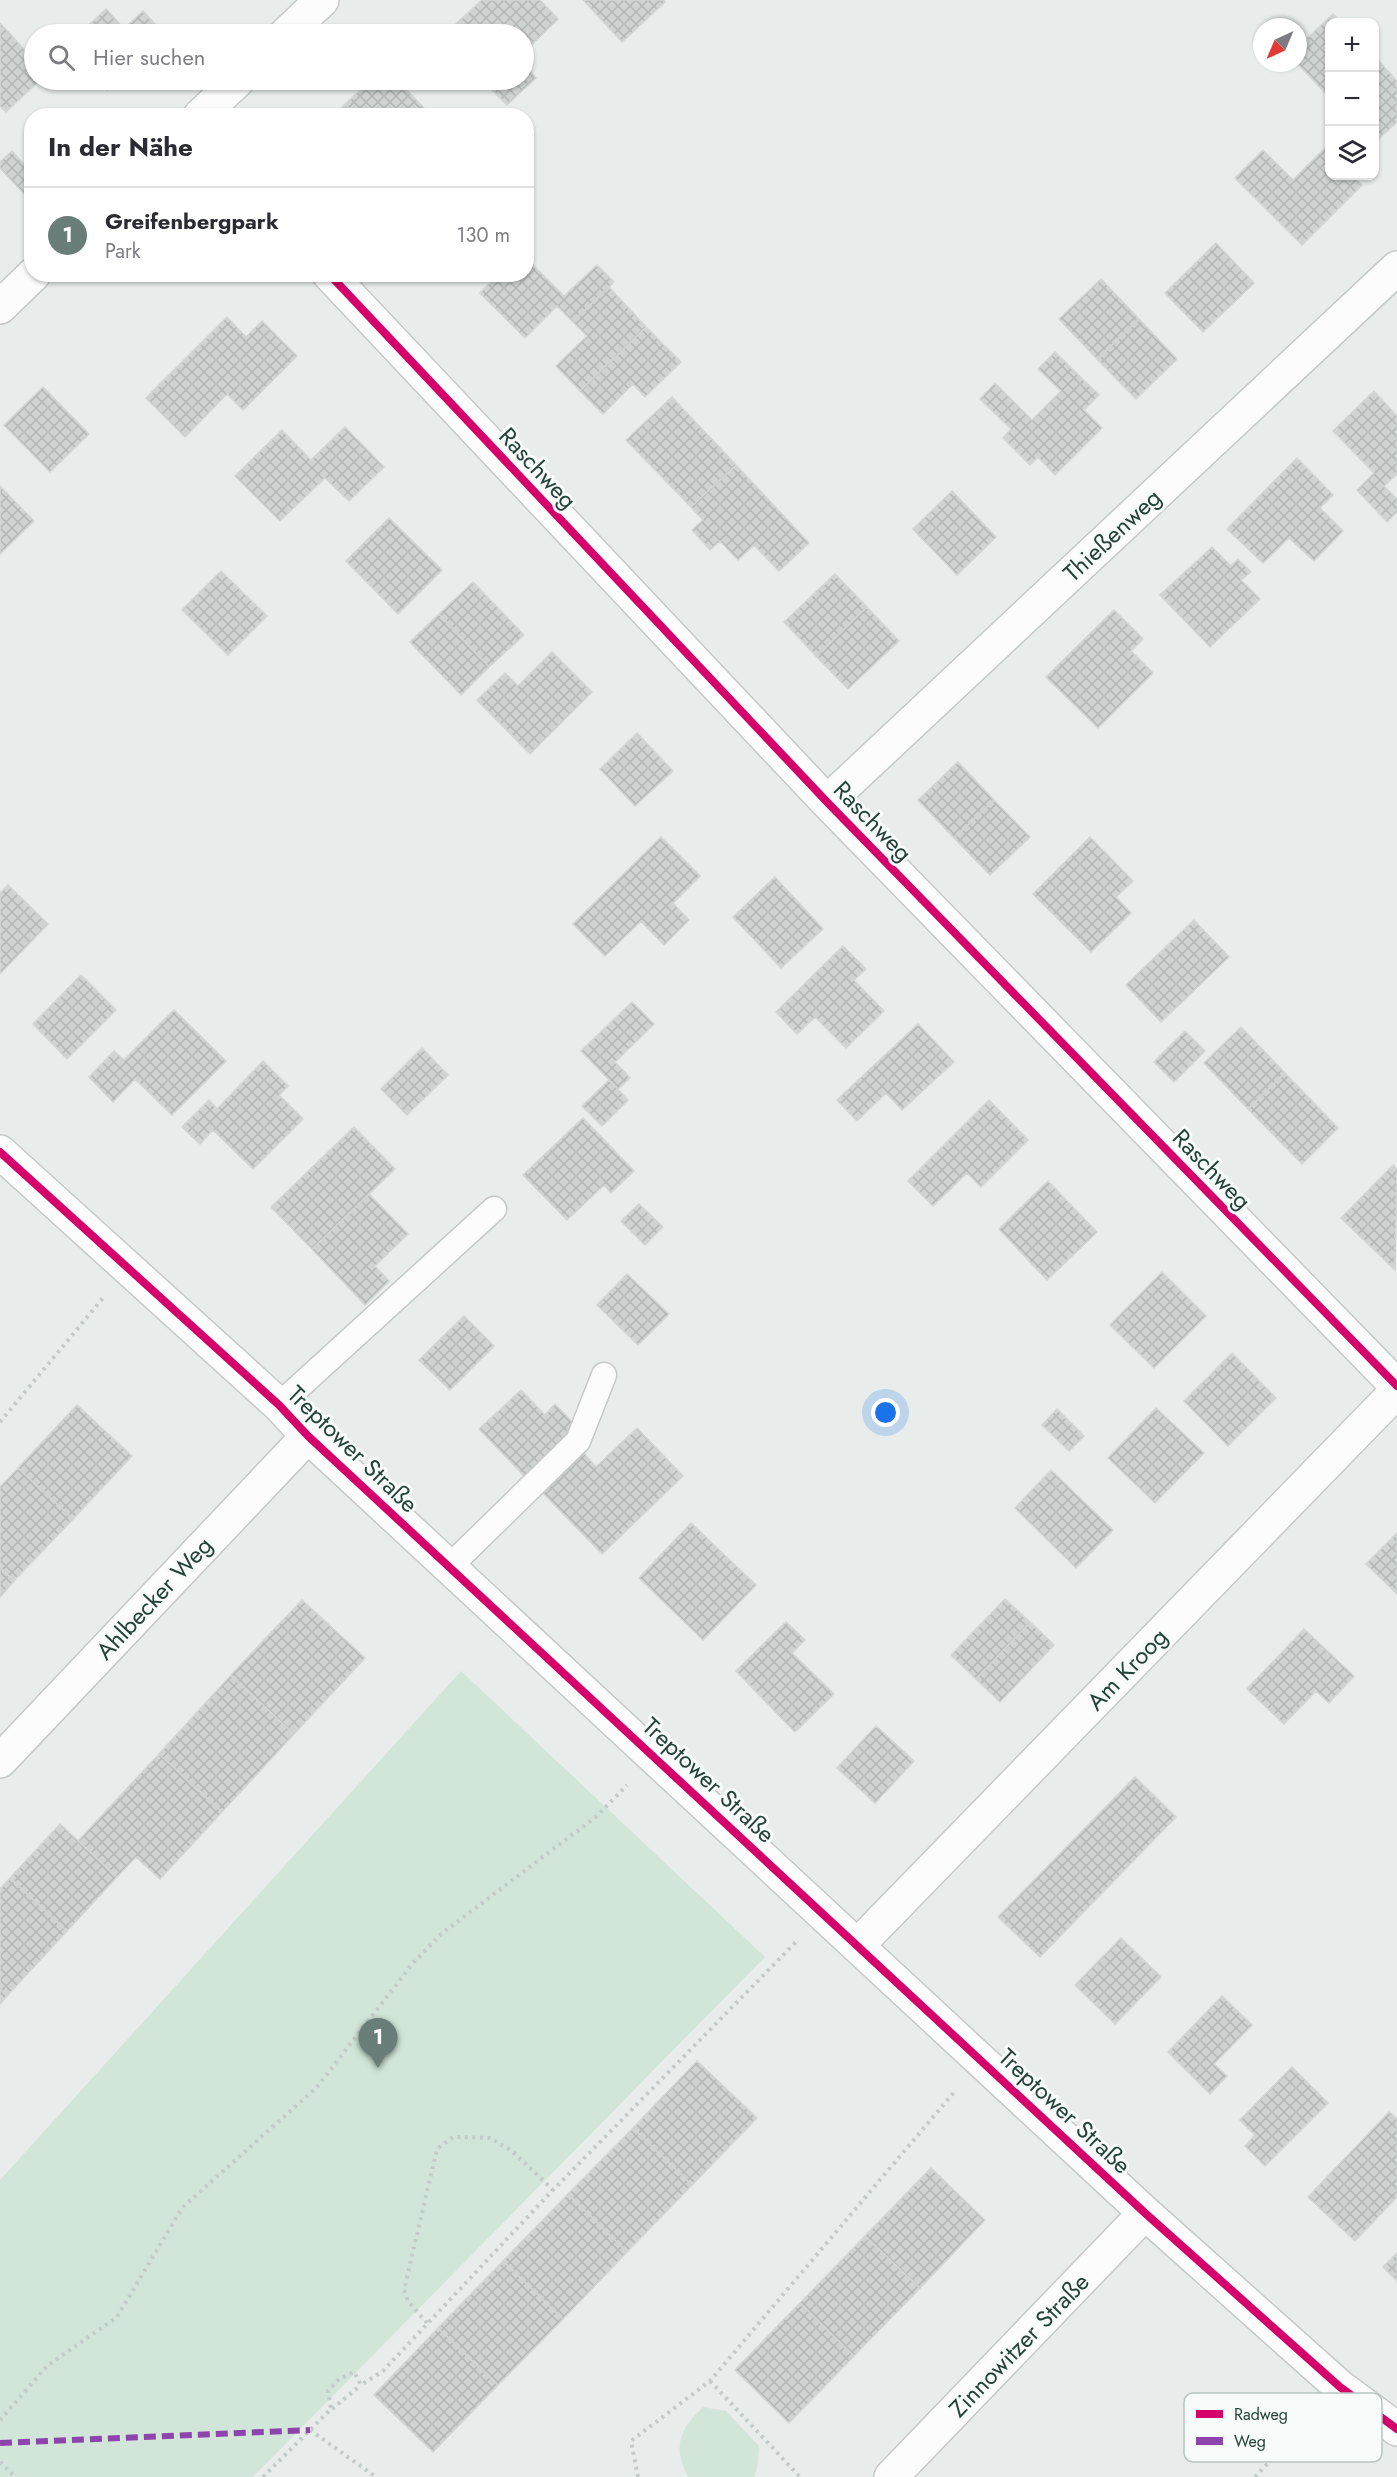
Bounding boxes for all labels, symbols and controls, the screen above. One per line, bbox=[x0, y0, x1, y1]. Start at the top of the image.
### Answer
north arrow bbox=[1253, 18, 1307, 72]
map controls bbox=[1325, 18, 1379, 180]
button: + bbox=[1325, 18, 1379, 72]
search box bbox=[24, 24, 534, 90]
icon: search bbox=[45, 41, 78, 74]
text: Hier suchen bbox=[93, 41, 205, 73]
button: − bbox=[1325, 72, 1379, 126]
button: layers bbox=[1325, 126, 1379, 180]
text: In der Nähe bbox=[48, 128, 193, 166]
text: Greifenbergpark bbox=[105, 205, 279, 237]
text: 1 bbox=[62, 221, 73, 250]
text: 130 m bbox=[456, 221, 510, 250]
text: Park bbox=[105, 237, 141, 266]
street label: Raschweg bbox=[491, 419, 585, 517]
street label: Thießenweg bbox=[1055, 480, 1169, 590]
street label: Raschweg bbox=[825, 773, 921, 869]
street label: Raschweg bbox=[1164, 1121, 1260, 1217]
street label: Treptower Straße bbox=[280, 1377, 426, 1521]
your location bbox=[871, 1398, 900, 1427]
street label: Ahlbecker Weg bbox=[88, 1529, 220, 1667]
street label: Am Kroog bbox=[1079, 1620, 1175, 1718]
street label: Treptower Straße bbox=[635, 1709, 783, 1851]
pin: 1 bbox=[358, 2018, 398, 2068]
street label: Treptower Straße bbox=[991, 2040, 1139, 2182]
street label: Zinnowitzer Straße bbox=[941, 2265, 1097, 2425]
legend bbox=[1184, 2393, 1382, 2462]
text: Radweg bbox=[1234, 2403, 1288, 2426]
text: Weg bbox=[1234, 2430, 1266, 2453]

